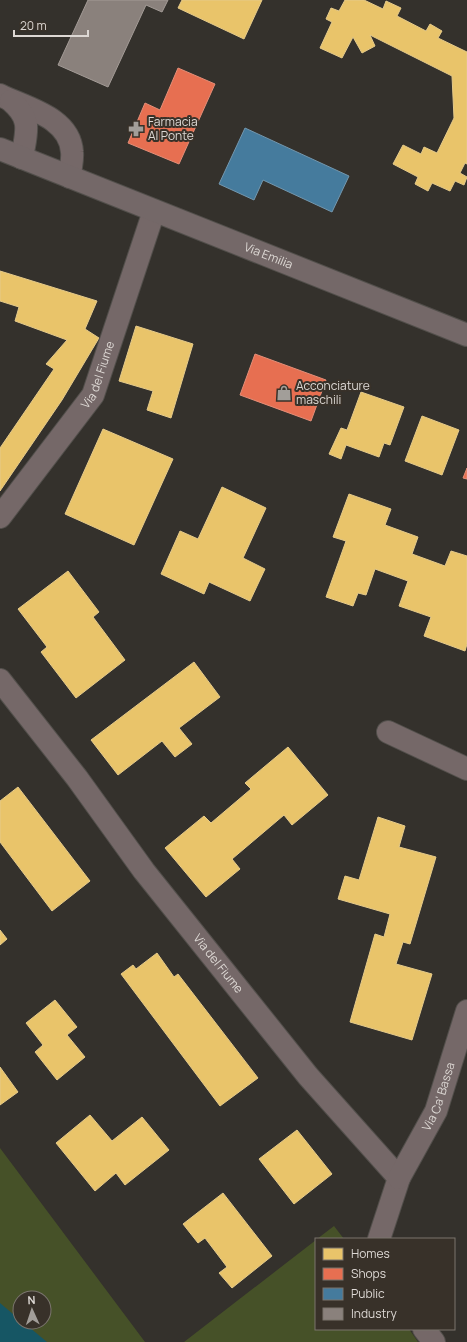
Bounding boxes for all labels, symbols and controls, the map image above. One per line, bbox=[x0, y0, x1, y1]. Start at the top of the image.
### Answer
scale bar bbox=[14, 12, 88, 38]
text: 20 m bbox=[20, 17, 47, 34]
place label: Farmacia Al Ponte bbox=[148, 113, 198, 144]
pharmacy icon: Farmacia Al Ponte bbox=[127, 120, 145, 138]
street label: Via Emilia bbox=[242, 238, 296, 273]
street label: Via del Fiume bbox=[77, 339, 118, 412]
place label: Acconciature maschili bbox=[296, 377, 370, 408]
shop icon: Acconciature maschili bbox=[275, 384, 293, 402]
street label: Via del Fiume bbox=[190, 930, 248, 997]
street label: Via Ca' Bassa bbox=[418, 1060, 459, 1134]
legend bbox=[315, 1238, 455, 1330]
text: Homes bbox=[351, 1245, 390, 1262]
text: Shops bbox=[351, 1265, 386, 1282]
text: Public bbox=[351, 1285, 385, 1302]
north arrow bbox=[12, 1290, 52, 1330]
text: N bbox=[27, 1292, 36, 1307]
text: Industry bbox=[351, 1305, 397, 1322]

